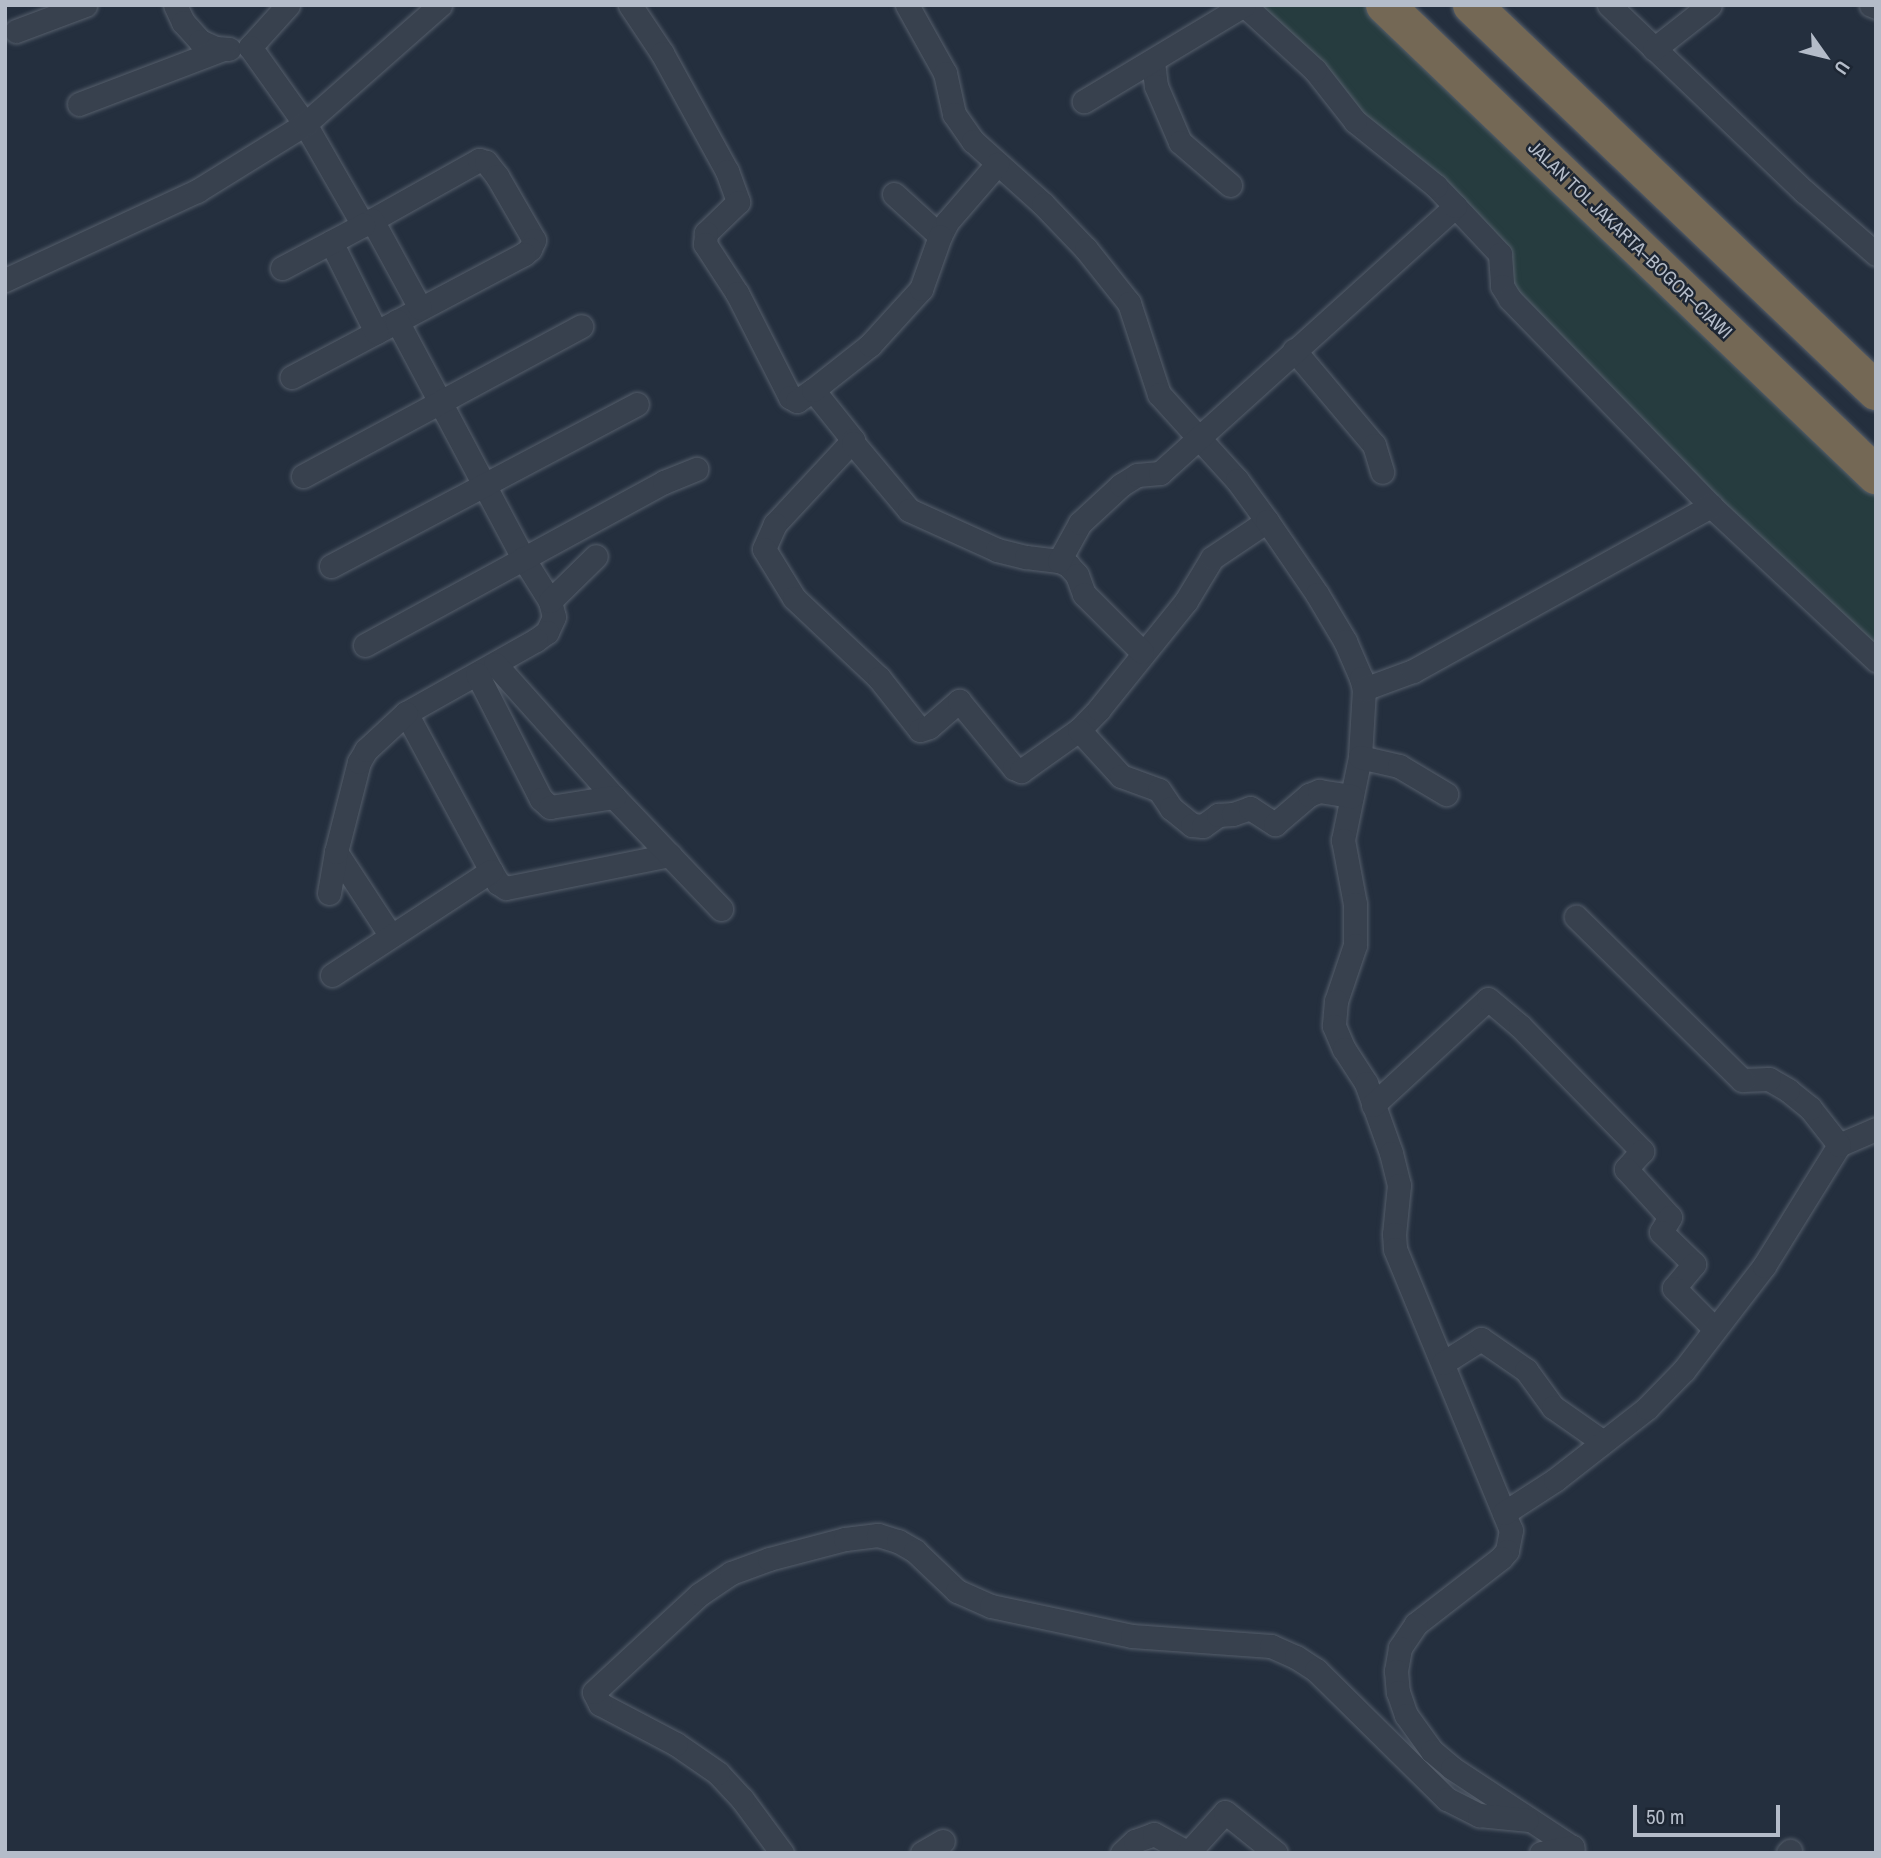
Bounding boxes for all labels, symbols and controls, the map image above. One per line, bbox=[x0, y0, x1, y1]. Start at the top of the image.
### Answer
north arrow bbox=[1790, 21, 1860, 91]
text: U bbox=[1828, 56, 1856, 80]
street label: JALAN TOL JAKARTA–BOGOR–CIAWI bbox=[1523, 136, 1737, 344]
scale bar bbox=[1636, 1792, 1783, 1836]
text: 50 m bbox=[1646, 1802, 1684, 1831]

